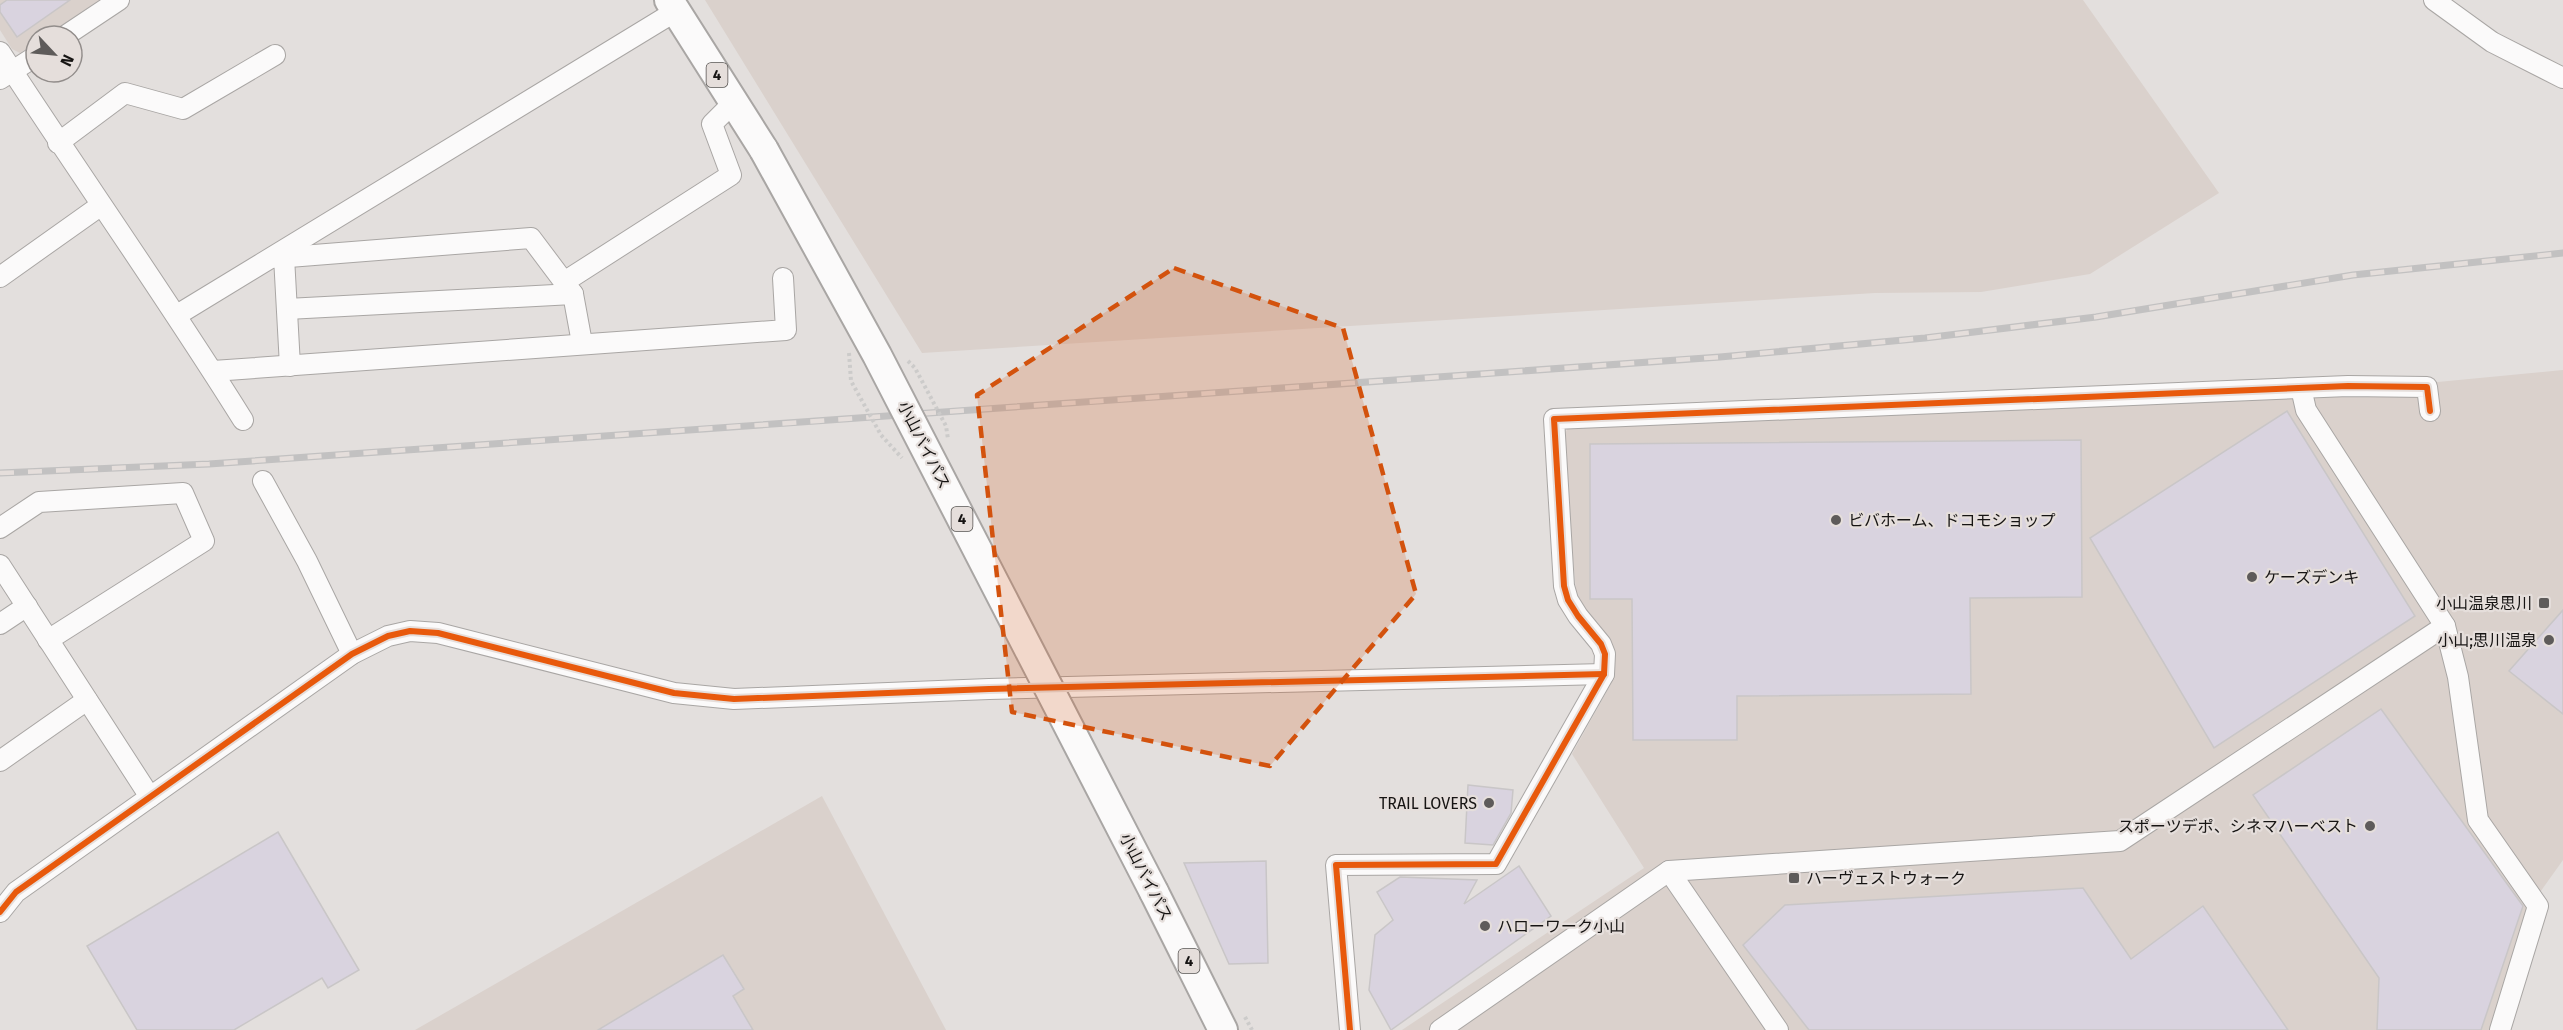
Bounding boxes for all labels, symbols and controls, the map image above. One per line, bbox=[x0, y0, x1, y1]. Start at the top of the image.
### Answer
north arrow bbox=[24, 24, 84, 84]
text: N bbox=[56, 51, 78, 69]
road number: 4 bbox=[706, 63, 728, 87]
street label: 小山バイパス bbox=[894, 398, 954, 492]
road number: 4 bbox=[952, 507, 972, 531]
place label: ビバホーム、ドコモショップ bbox=[1848, 511, 2056, 530]
marker: ビバホーム、ドコモショップ bbox=[1829, 513, 1843, 527]
place label: ケーズデンキ bbox=[2264, 568, 2359, 587]
marker: ケーズデンキ bbox=[2245, 570, 2259, 584]
place label: 小山温泉思川 bbox=[2436, 594, 2532, 613]
marker: 小山温泉思川 bbox=[2537, 596, 2551, 610]
place label: 小山;思川温泉 bbox=[2437, 631, 2537, 650]
marker: 小山;思川温泉 bbox=[2542, 633, 2556, 647]
place label: TRAIL LOVERS bbox=[1379, 794, 1477, 813]
marker: TRAIL LOVERS bbox=[1482, 796, 1496, 810]
place label: スポーツデポ、シネマハーベスト bbox=[2118, 817, 2358, 836]
marker: スポーツデポ、シネマハーベスト bbox=[2363, 819, 2377, 833]
street label: 小山バイパス bbox=[1116, 830, 1176, 924]
place label: ハーヴェストウォーク bbox=[1806, 869, 1966, 888]
marker: ハーヴェストウォーク bbox=[1787, 871, 1801, 885]
place label: ハローワーク小山 bbox=[1497, 917, 1625, 936]
marker: ハローワーク小山 bbox=[1478, 919, 1492, 933]
road number: 4 bbox=[1178, 949, 1200, 973]

